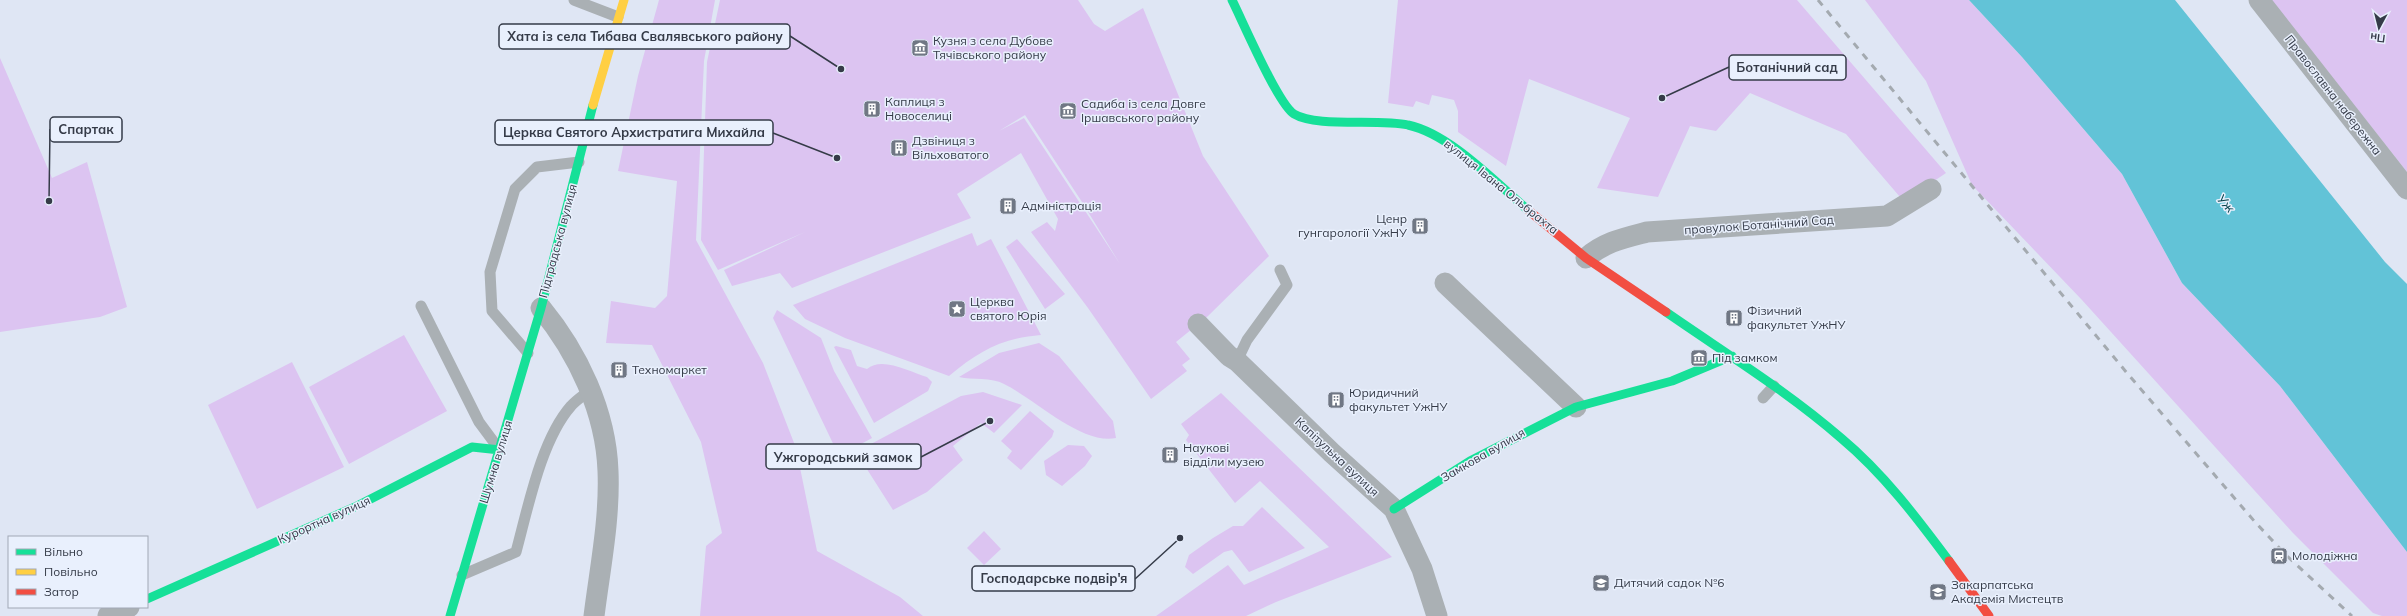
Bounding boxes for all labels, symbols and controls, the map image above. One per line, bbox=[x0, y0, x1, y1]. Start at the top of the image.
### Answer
north arrow bbox=[2359, 8, 2399, 48]
callout: Хата із села Тибава Свалявського району bbox=[499, 24, 790, 49]
text: Хата із села Тибава Свалявського району bbox=[506, 28, 783, 45]
text: Пн bbox=[2369, 30, 2386, 46]
street label: Православна набережна bbox=[2282, 32, 2385, 158]
place label: Кузня з села Дубове Тячівського району bbox=[933, 33, 1053, 62]
museum icon: Кузня з села Дубове Тячівського району bbox=[910, 38, 930, 58]
callout: Ботанічний сад bbox=[1729, 55, 1846, 80]
text: Ботанічний сад bbox=[1736, 59, 1838, 75]
place label: Каплиця з Новоселиці bbox=[885, 94, 952, 123]
place label: Садиба із села Довге Іршавського району bbox=[1081, 96, 1206, 125]
building icon: Каплиця з Новоселиці bbox=[862, 99, 882, 119]
museum icon: Садиба із села Довге Іршавського району bbox=[1058, 101, 1078, 121]
callout: Спартак bbox=[50, 117, 122, 142]
callout: Церква Святого Архистратига Михайла bbox=[495, 120, 773, 145]
text: Спартак bbox=[58, 121, 114, 137]
text: Церква Святого Архистратига Михайла bbox=[503, 124, 765, 140]
place label: Дзвіниця з Вільховатого bbox=[912, 133, 989, 162]
street label: вулиця Івана Ольбрахта bbox=[1441, 136, 1561, 237]
building icon: Дзвіниця з Вільховатого bbox=[889, 138, 909, 158]
street label: Підградська вулиця bbox=[535, 182, 580, 299]
water label: Уж bbox=[2214, 191, 2239, 216]
building icon: Адміністрація bbox=[998, 196, 1018, 216]
place label: Адміністрація bbox=[1021, 198, 1101, 213]
place label: Ценр гунгарології УжНУ bbox=[1298, 211, 1407, 240]
street label: провулок Ботанічний Сад bbox=[1684, 212, 1834, 237]
building icon: Ценр гунгарології УжНУ bbox=[1410, 216, 1430, 236]
place label: Церква святого Юрія bbox=[970, 294, 1047, 323]
place icon: Церква святого Юрія bbox=[947, 299, 967, 319]
place label: Фізичний факультет УжНУ bbox=[1747, 303, 1846, 332]
building icon: Фізичний факультет УжНУ bbox=[1724, 308, 1744, 328]
museum icon: Під замком bbox=[1689, 348, 1709, 368]
place label: Під замком bbox=[1712, 350, 1778, 365]
building icon: Техномаркет bbox=[609, 360, 629, 380]
place label: Техномаркет bbox=[632, 362, 707, 377]
place label: Юридичний факультет УжНУ bbox=[1349, 385, 1448, 414]
building icon: Юридичний факультет УжНУ bbox=[1326, 390, 1346, 410]
street label: Капітульна вулиця bbox=[1292, 414, 1382, 499]
street label: Шумна вулиця bbox=[476, 418, 515, 505]
street label: Замкова вулиця bbox=[1438, 424, 1528, 485]
place label: Наукові відділи музею bbox=[1183, 440, 1264, 469]
callout: Ужгородський замок bbox=[766, 444, 921, 469]
building icon: Наукові відділи музею bbox=[1160, 445, 1180, 465]
text: Ужгородський замок bbox=[773, 449, 913, 465]
street label: Курортна вулиця bbox=[275, 492, 372, 547]
legend bbox=[8, 536, 148, 608]
text: Вільно bbox=[44, 544, 83, 559]
station icon: Молодіжна bbox=[2269, 546, 2289, 566]
place label: Молодіжна bbox=[2292, 548, 2358, 563]
text: Повільно bbox=[44, 564, 98, 579]
callout: Господарське подвір'я bbox=[972, 566, 1135, 591]
text: Господарське подвір'я bbox=[981, 570, 1127, 586]
school or university icon: Дитячий садок №6 bbox=[1591, 573, 1611, 593]
place label: Дитячий садок №6 bbox=[1614, 575, 1724, 590]
place label: Закарпатська Академія Мистецтв bbox=[1951, 577, 2064, 606]
school or university icon: Закарпатська Академія Мистецтв bbox=[1928, 582, 1948, 602]
text: Затор bbox=[44, 584, 79, 599]

